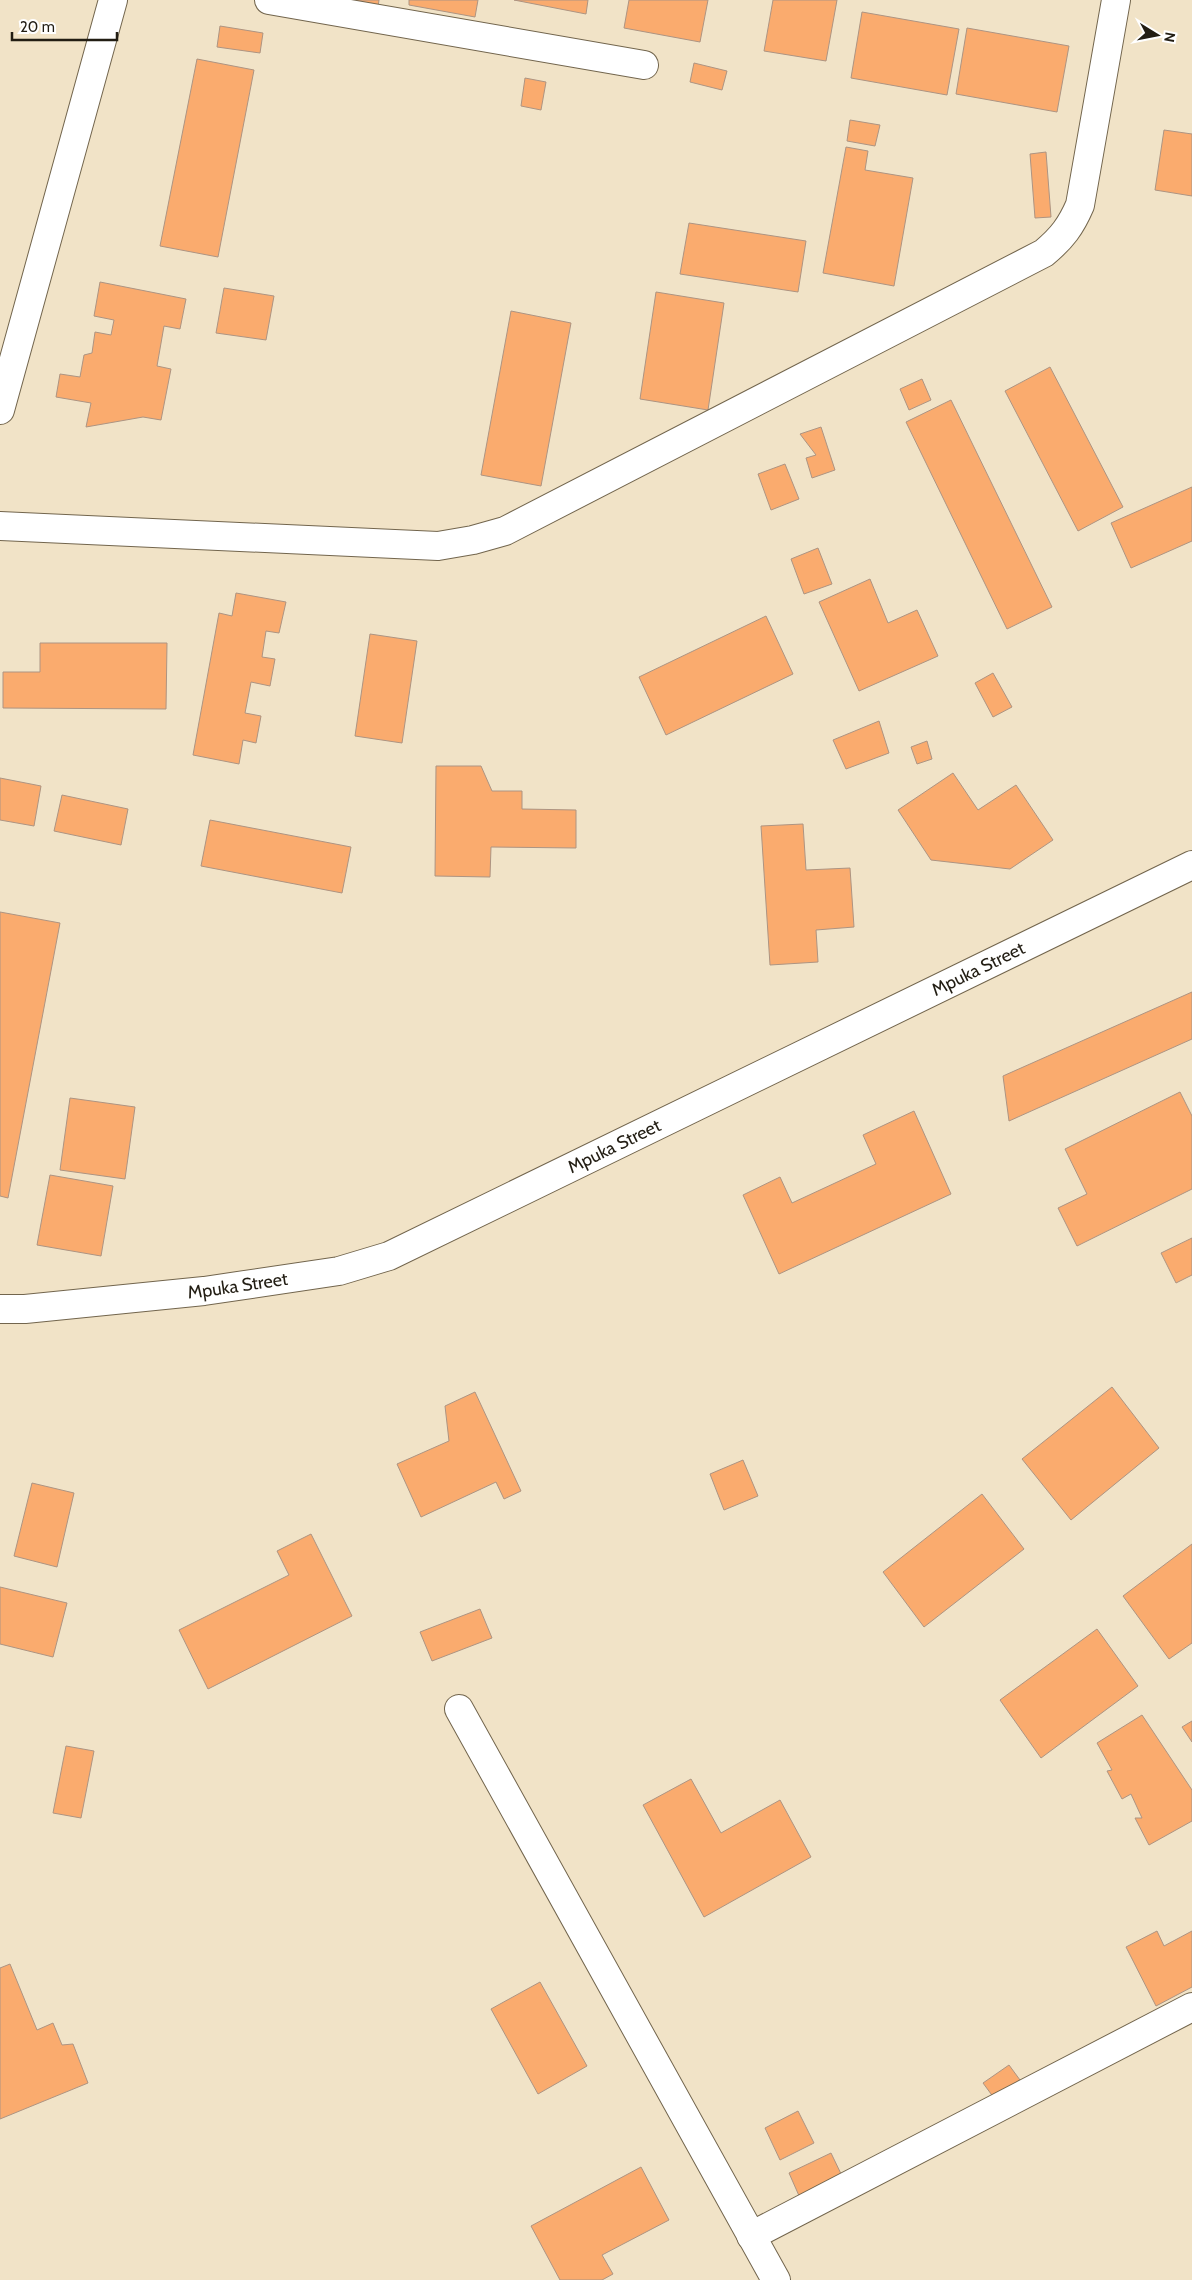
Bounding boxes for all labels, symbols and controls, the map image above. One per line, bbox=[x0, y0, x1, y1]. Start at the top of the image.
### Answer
scale bar bbox=[12, 10, 118, 42]
north arrow bbox=[1132, 10, 1182, 60]
text: 20 m bbox=[20, 18, 55, 36]
text: N bbox=[1160, 31, 1180, 44]
street label: Mpuka Street bbox=[928, 937, 1028, 1001]
street label: Mpuka Street bbox=[564, 1114, 664, 1178]
street label: Mpuka Street bbox=[187, 1268, 289, 1304]

